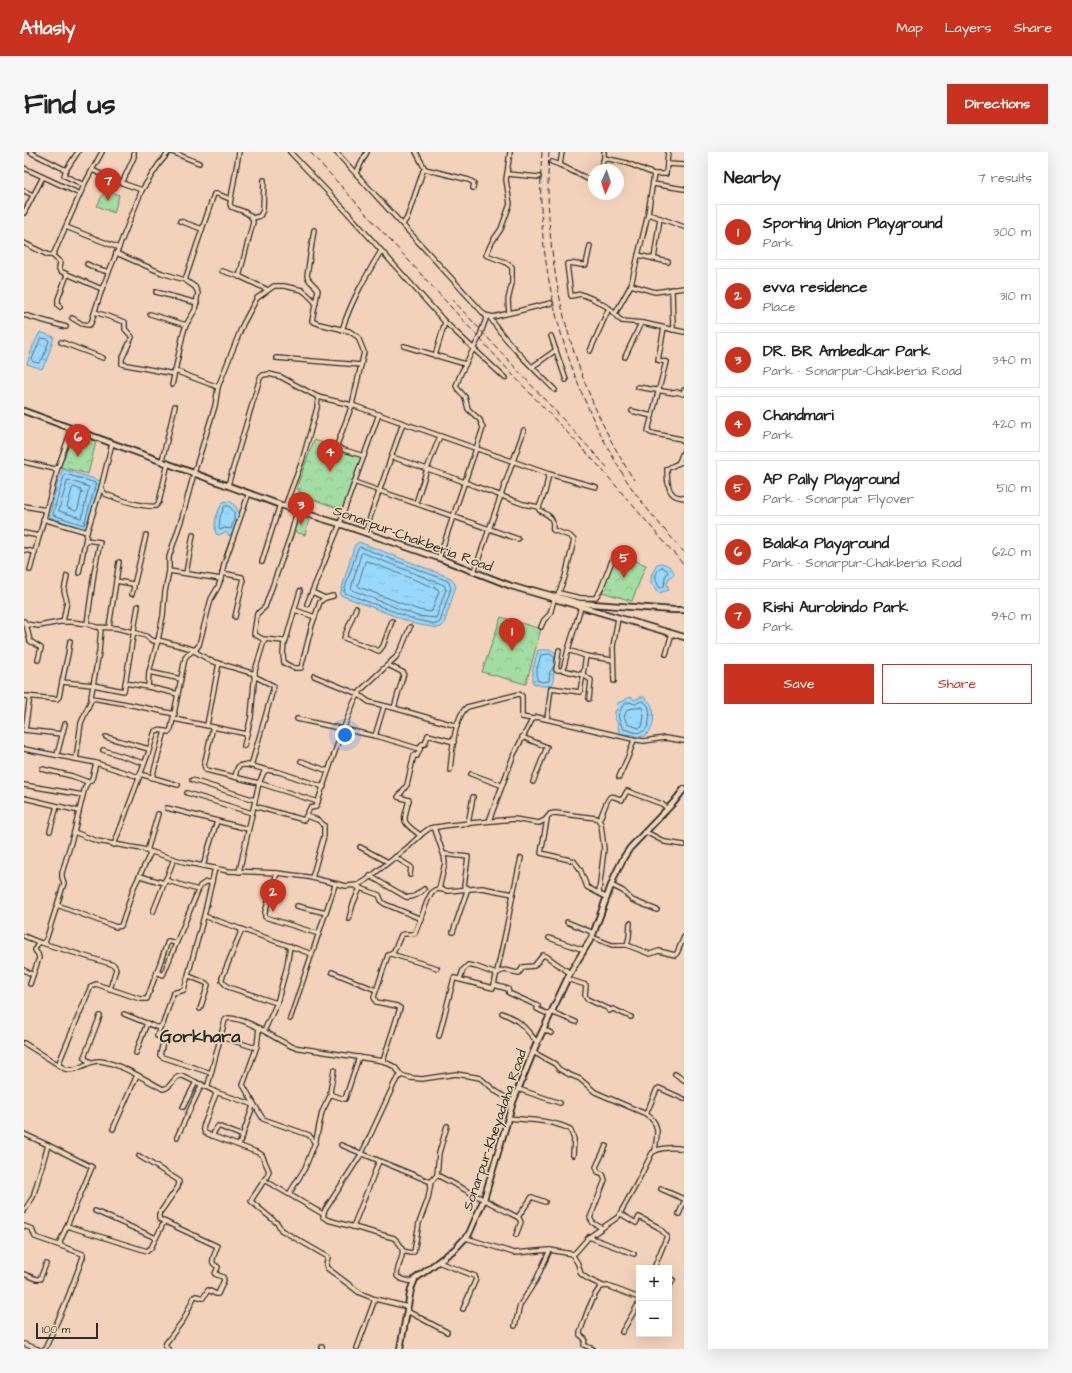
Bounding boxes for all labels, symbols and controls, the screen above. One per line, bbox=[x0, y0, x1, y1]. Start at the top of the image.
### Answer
text: Atlasly bbox=[20, 15, 75, 42]
text: Map bbox=[896, 18, 923, 38]
text: Layers bbox=[945, 18, 992, 38]
text: Share bbox=[1014, 18, 1052, 38]
button: Directions bbox=[947, 84, 1048, 124]
text: Find us bbox=[24, 85, 115, 124]
north arrow bbox=[588, 164, 624, 200]
text: Nearby bbox=[724, 166, 781, 190]
pin: 7 bbox=[95, 168, 121, 201]
text: 7 results bbox=[978, 169, 1032, 187]
text: Sporting Union Playground bbox=[763, 213, 942, 234]
text: 1 bbox=[737, 223, 739, 241]
text: 300 m bbox=[993, 223, 1031, 241]
text: Park bbox=[763, 234, 793, 252]
text: evva residence bbox=[763, 277, 867, 298]
text: 2 bbox=[734, 287, 742, 305]
text: 310 m bbox=[999, 287, 1031, 305]
text: Place bbox=[763, 298, 795, 316]
text: DR. BR Ambedkar Park bbox=[763, 341, 930, 362]
text: 3 bbox=[735, 351, 741, 369]
text: 340 m bbox=[992, 351, 1031, 369]
text: Park · Sonarpur-Chakberia Road bbox=[763, 362, 962, 380]
text: Chandmari bbox=[763, 405, 834, 426]
text: 4 bbox=[734, 415, 742, 433]
text: 420 m bbox=[991, 415, 1031, 433]
pin: 6 bbox=[65, 424, 91, 457]
text: Park bbox=[763, 426, 793, 444]
pin: 4 bbox=[317, 439, 343, 472]
text: AP Pally Playground bbox=[763, 469, 899, 490]
text: 5 bbox=[733, 479, 743, 497]
text: 510 m bbox=[997, 479, 1031, 497]
text: Park · Sonarpur Flyover bbox=[763, 490, 914, 508]
pin: 3 bbox=[288, 492, 314, 525]
street label: Sonarpur-Chakberia Road bbox=[330, 501, 496, 577]
text: Balaka Playground bbox=[763, 533, 889, 554]
text: 6 bbox=[734, 543, 742, 561]
text: 620 m bbox=[992, 543, 1031, 561]
pin: 5 bbox=[611, 545, 637, 578]
text: Park · Sonarpur-Chakberia Road bbox=[763, 554, 962, 572]
text: Rishi Aurobindo Park bbox=[763, 597, 908, 618]
text: 7 bbox=[734, 607, 742, 625]
text: 940 m bbox=[991, 607, 1031, 625]
pin: 1 bbox=[499, 618, 525, 651]
text: Park bbox=[763, 618, 793, 636]
button: Save bbox=[724, 664, 874, 704]
button: Share bbox=[882, 664, 1032, 704]
your location bbox=[335, 725, 355, 745]
pin: 2 bbox=[260, 879, 286, 912]
district label: Gorkhara bbox=[160, 1024, 241, 1049]
street label: Sonarpur-Kheyadaha Road bbox=[458, 1047, 532, 1213]
map controls bbox=[636, 1265, 672, 1337]
button: + bbox=[636, 1265, 672, 1301]
button: − bbox=[636, 1301, 672, 1337]
scale bar bbox=[36, 1321, 98, 1340]
text: 100 m bbox=[42, 1322, 70, 1337]

